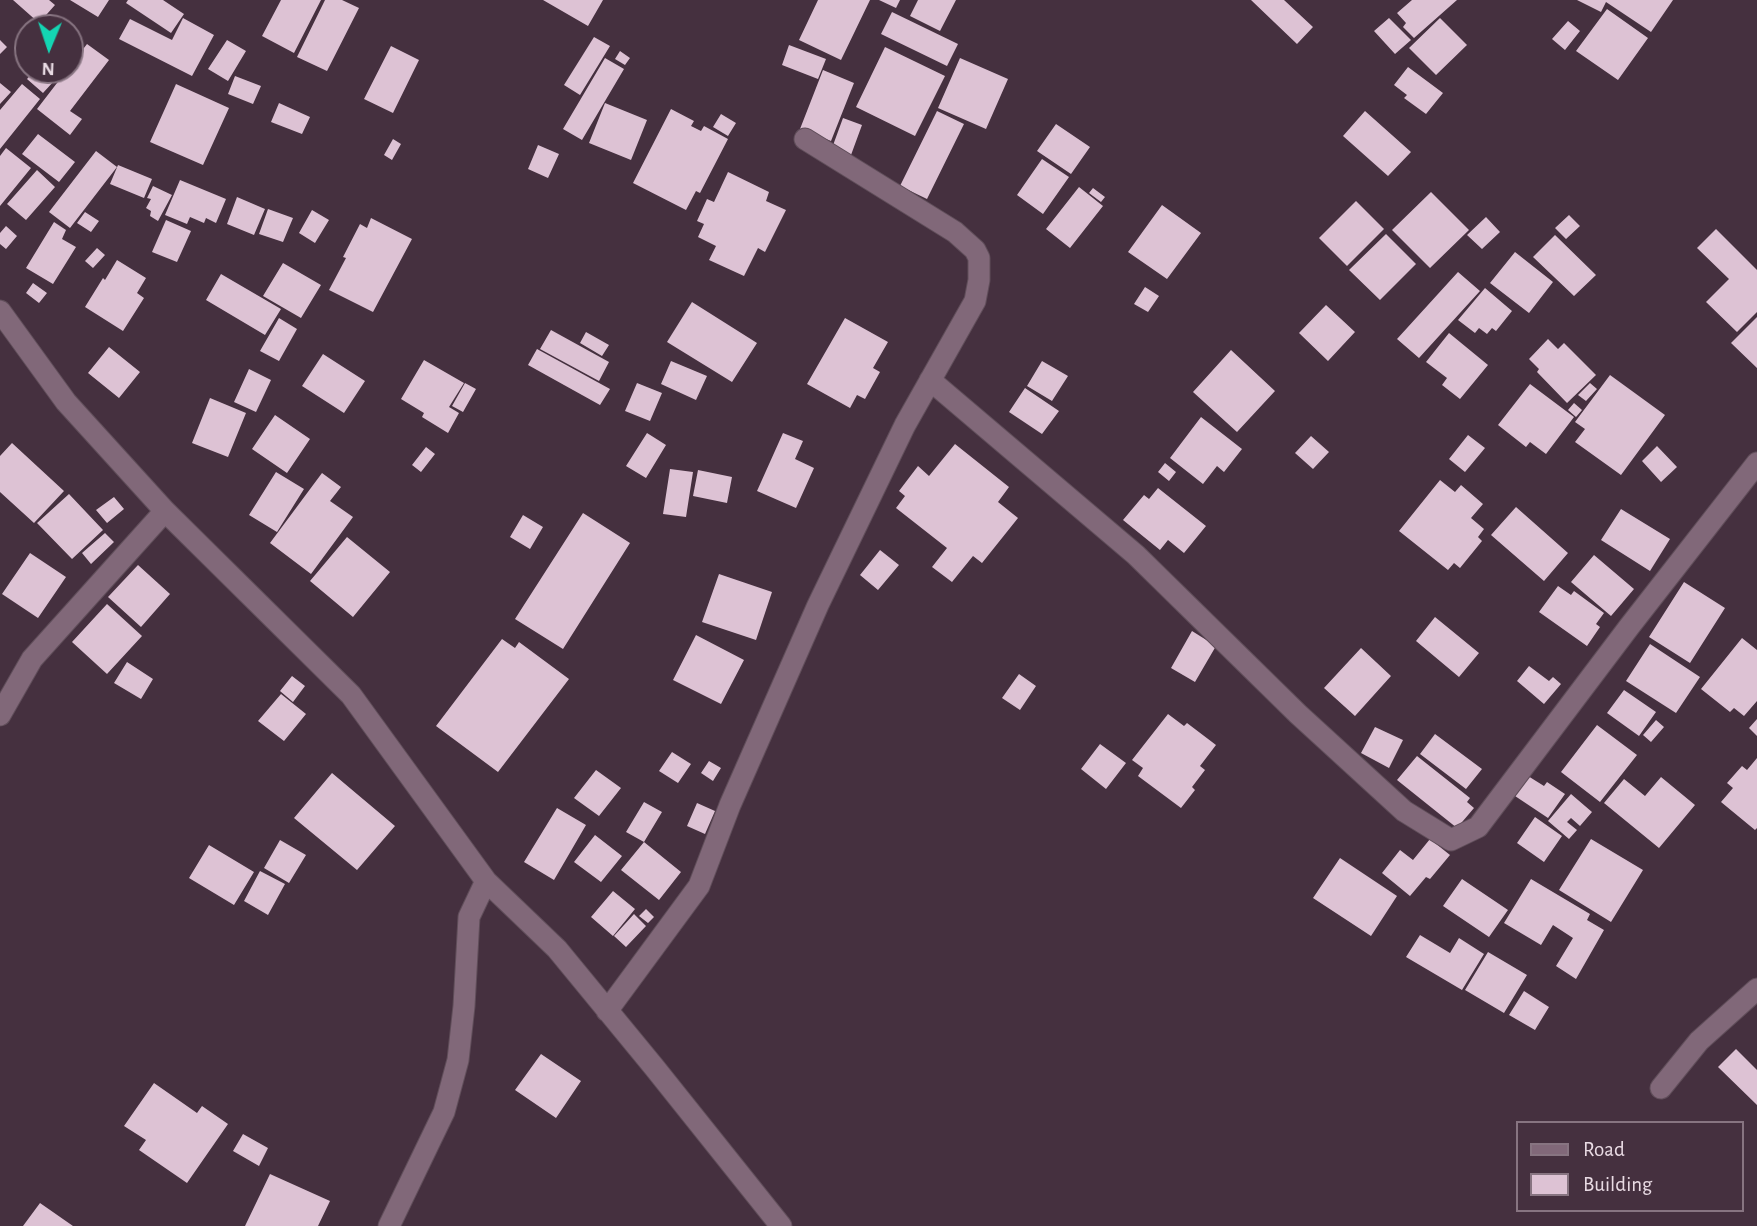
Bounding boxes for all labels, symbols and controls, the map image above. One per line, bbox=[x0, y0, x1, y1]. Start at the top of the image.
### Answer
north arrow bbox=[14, 14, 84, 84]
text: N bbox=[41, 59, 55, 78]
legend bbox=[1516, 1121, 1743, 1212]
text: Road bbox=[1583, 1139, 1625, 1160]
text: Building bbox=[1583, 1174, 1652, 1195]

